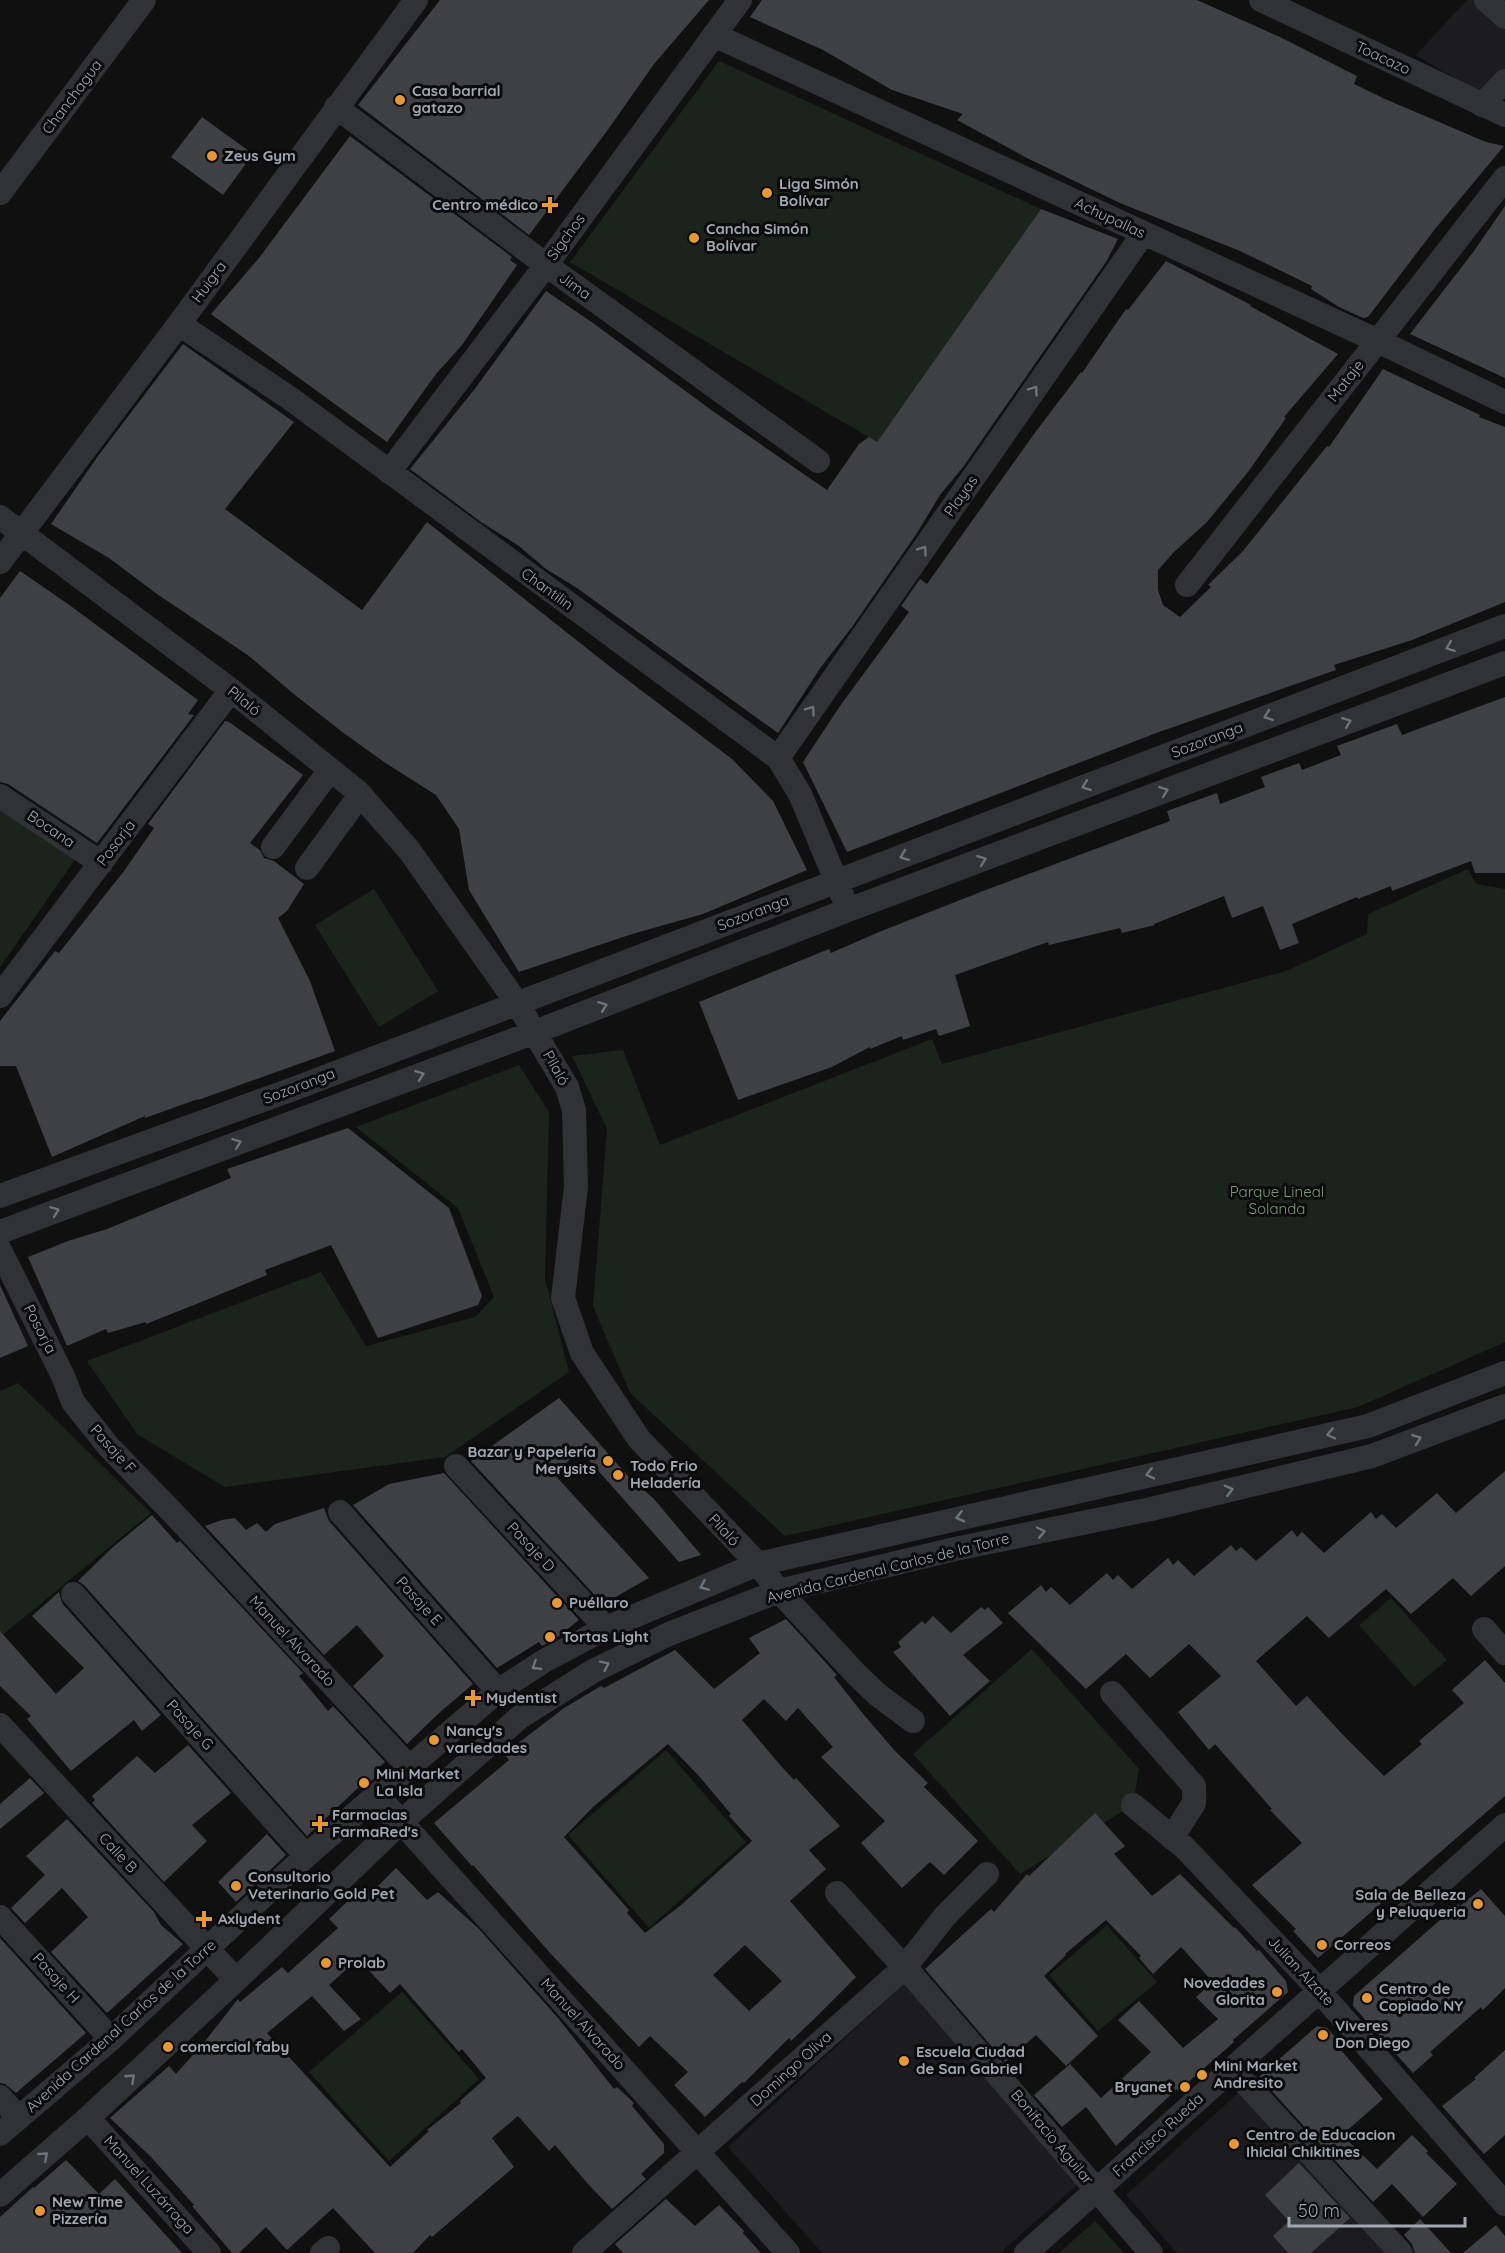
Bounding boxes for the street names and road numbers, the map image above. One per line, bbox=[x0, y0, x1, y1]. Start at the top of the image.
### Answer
street label: Toacazo bbox=[1353, 37, 1414, 78]
street label: Chanchagua bbox=[37, 56, 106, 138]
street label: Achupallas bbox=[1072, 193, 1149, 242]
street label: Sigchos bbox=[542, 210, 589, 264]
street label: Huigra bbox=[187, 257, 230, 306]
street label: Jima bbox=[556, 268, 595, 303]
street label: Mataje bbox=[1323, 356, 1368, 406]
street label: Playas bbox=[940, 471, 982, 520]
street label: Chantilin bbox=[518, 563, 577, 614]
street label: Pilaló bbox=[224, 682, 265, 720]
street label: Sozoranga bbox=[1168, 717, 1245, 762]
street label: Bocana bbox=[24, 806, 79, 851]
street label: Posorja bbox=[92, 816, 139, 869]
street label: Sozoranga bbox=[714, 890, 791, 935]
street label: Pilaló bbox=[539, 1047, 574, 1089]
street label: Sozoranga bbox=[260, 1063, 337, 1108]
street label: Posorja bbox=[20, 1301, 61, 1357]
street label: Pasaje F bbox=[86, 1420, 140, 1477]
street label: Pilaló bbox=[705, 1510, 744, 1550]
street label: Pasaje D bbox=[503, 1518, 559, 1576]
street label: Avenida Cardenal Carlos de la Torre bbox=[765, 1528, 1011, 1607]
street label: Pasaje E bbox=[392, 1572, 446, 1629]
street label: Manuel Alvarado bbox=[245, 1591, 339, 1690]
street label: Pasaje G bbox=[163, 1696, 218, 1754]
street label: Calle B bbox=[95, 1829, 142, 1877]
street label: Julian Alzate bbox=[1264, 1932, 1339, 2010]
street label: Avenida Cardenal Carlos de la Torre bbox=[22, 1935, 220, 2116]
street label: Pasaje H bbox=[29, 1948, 84, 2007]
street label: Manuel Alvarado bbox=[537, 1974, 630, 2074]
street label: Domingo Oliva bbox=[746, 2027, 835, 2110]
street label: Bonifacio Aguilar bbox=[1007, 2085, 1098, 2188]
street label: Francisco Rueda bbox=[1108, 2089, 1207, 2180]
street label: Manuel Luzárraga bbox=[100, 2131, 199, 2238]

